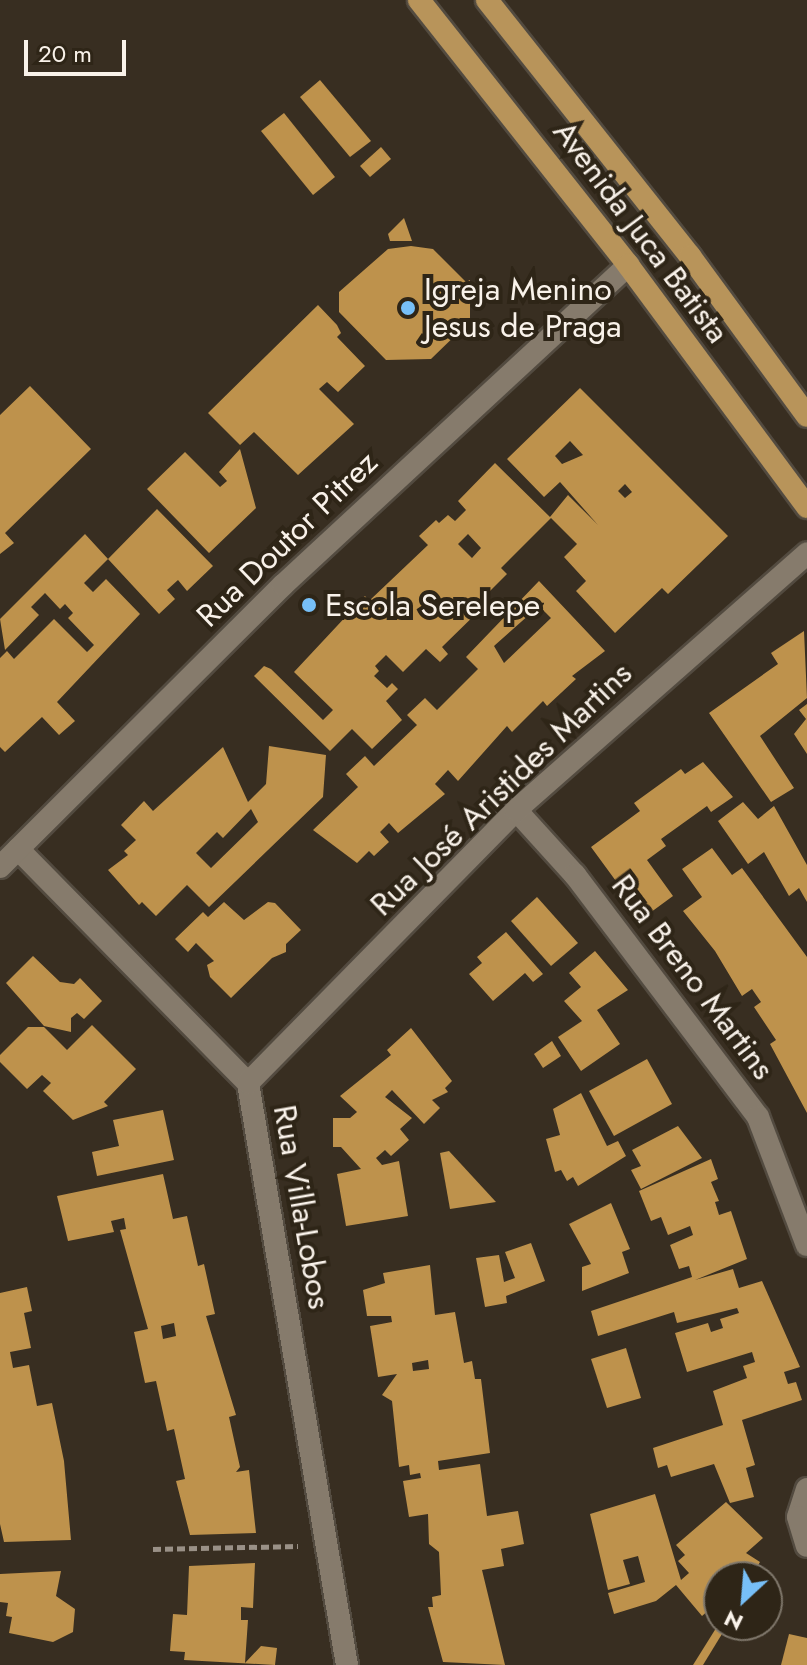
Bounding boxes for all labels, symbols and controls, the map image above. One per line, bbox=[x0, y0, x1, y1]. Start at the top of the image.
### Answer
scale bar bbox=[28, 24, 130, 74]
text: 20 m bbox=[38, 36, 92, 71]
street label: Avenida Juca Batista bbox=[545, 113, 737, 351]
place label: Igreja Menino Jesus de Praga bbox=[424, 271, 622, 346]
marker: Igreja Menino Jesus de Praga bbox=[399, 299, 417, 317]
street label: Rua Doutor Pitrez bbox=[189, 443, 385, 635]
place label: Escola Serelepe bbox=[325, 586, 540, 624]
marker: Escola Serelepe bbox=[300, 596, 318, 614]
street label: Rua José Aristides Martins bbox=[362, 654, 640, 924]
street label: Rua Breno Martins bbox=[604, 867, 782, 1087]
street label: Rua Villa-Lobos bbox=[265, 1102, 339, 1312]
north arrow bbox=[703, 1561, 783, 1641]
text: N bbox=[718, 1603, 748, 1639]

